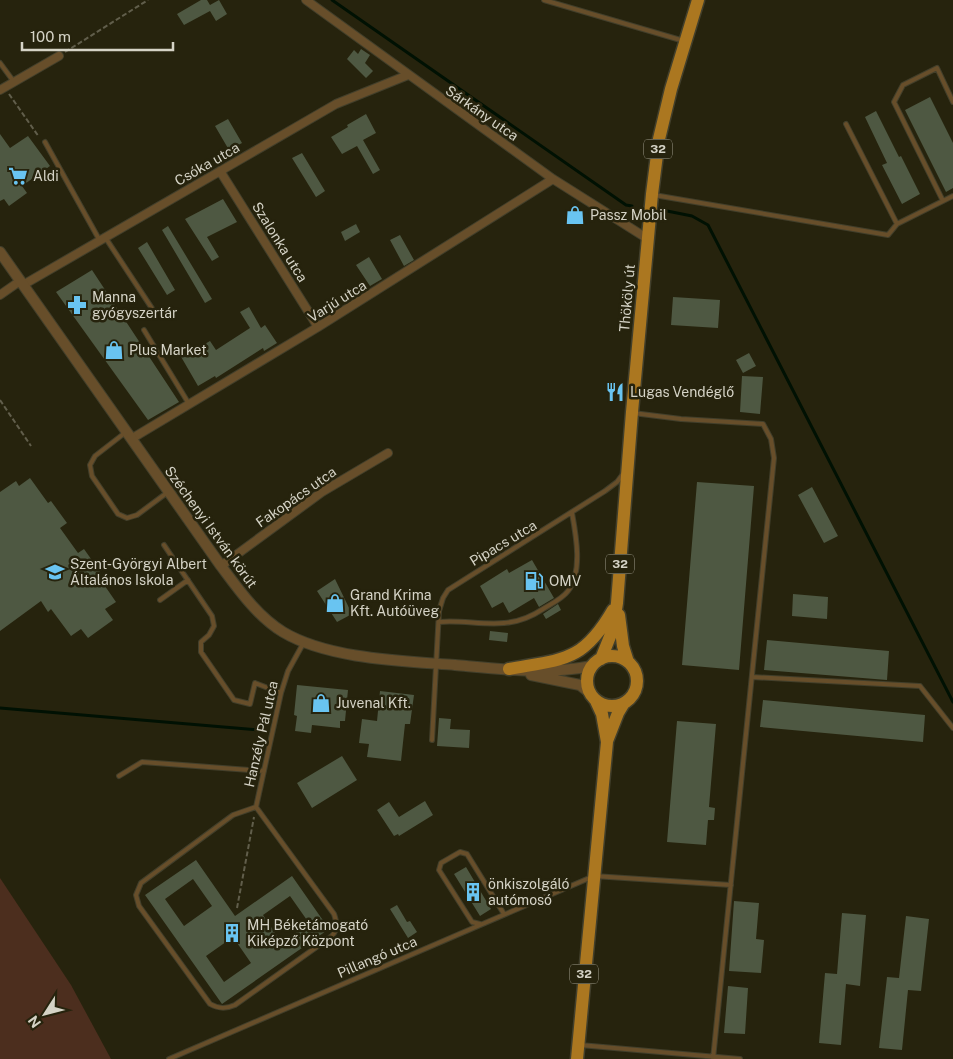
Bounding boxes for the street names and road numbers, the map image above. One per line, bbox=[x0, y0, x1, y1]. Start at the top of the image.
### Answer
street label: Sárkány utca bbox=[442, 82, 522, 144]
street label: Csóka utca bbox=[172, 139, 242, 189]
road number: 32 bbox=[644, 140, 672, 158]
street label: Szalonka utca bbox=[249, 199, 311, 285]
street label: Thököly út bbox=[616, 263, 638, 333]
street label: Varjú utca bbox=[305, 277, 369, 325]
street label: Széchenyi István körút bbox=[161, 463, 261, 591]
street label: Fakopács utca bbox=[253, 463, 339, 531]
street label: Pipacs utca bbox=[467, 517, 539, 569]
road number: 32 bbox=[606, 554, 634, 574]
street label: Hanzély Pál utca bbox=[241, 679, 281, 789]
street label: Pillangó utca bbox=[335, 933, 419, 981]
road number: 32 bbox=[570, 964, 598, 984]

